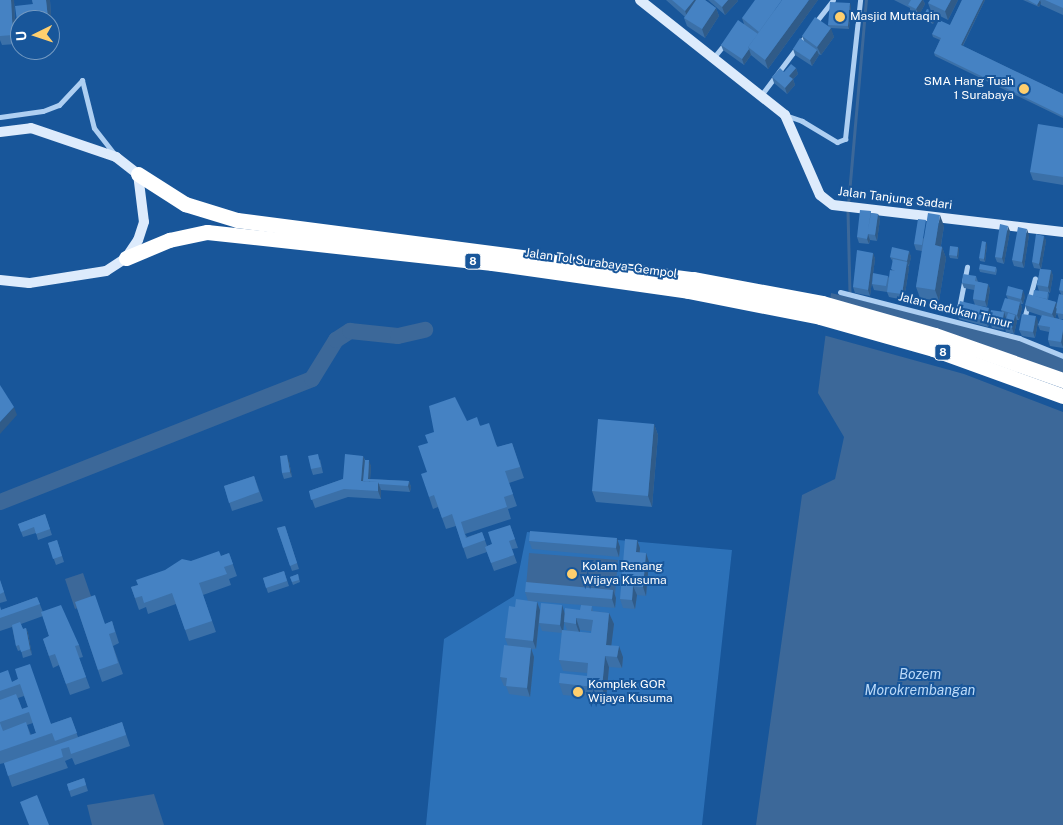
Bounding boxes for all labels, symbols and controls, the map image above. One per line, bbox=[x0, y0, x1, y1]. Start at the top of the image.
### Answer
north arrow bbox=[10, 10, 60, 60]
place label: Masjid Muttaqin bbox=[850, 10, 940, 24]
marker: Masjid Muttaqin bbox=[834, 11, 846, 23]
text: U bbox=[13, 30, 29, 42]
place label: SMA Hang Tuah 1 Surabaya bbox=[924, 75, 1014, 103]
marker: SMA Hang Tuah 1 Surabaya bbox=[1018, 83, 1030, 95]
street label: Jalan Tanjung Sadari bbox=[837, 185, 953, 213]
street label: Jalan Tol Surabaya–Gempol bbox=[524, 246, 678, 282]
road number: 8 bbox=[464, 252, 482, 270]
street label: Jalan Gadukan Timur bbox=[897, 290, 1013, 332]
road number: 8 bbox=[934, 344, 952, 361]
place label: Kolam Renang Wijaya Kusuma bbox=[582, 560, 667, 588]
marker: Kolam Renang Wijaya Kusuma bbox=[566, 568, 578, 580]
water label: Bozem Morokrembangan bbox=[865, 666, 975, 699]
place label: Komplek GOR Wijaya Kusuma bbox=[588, 678, 673, 706]
marker: Komplek GOR Wijaya Kusuma bbox=[572, 686, 584, 698]

